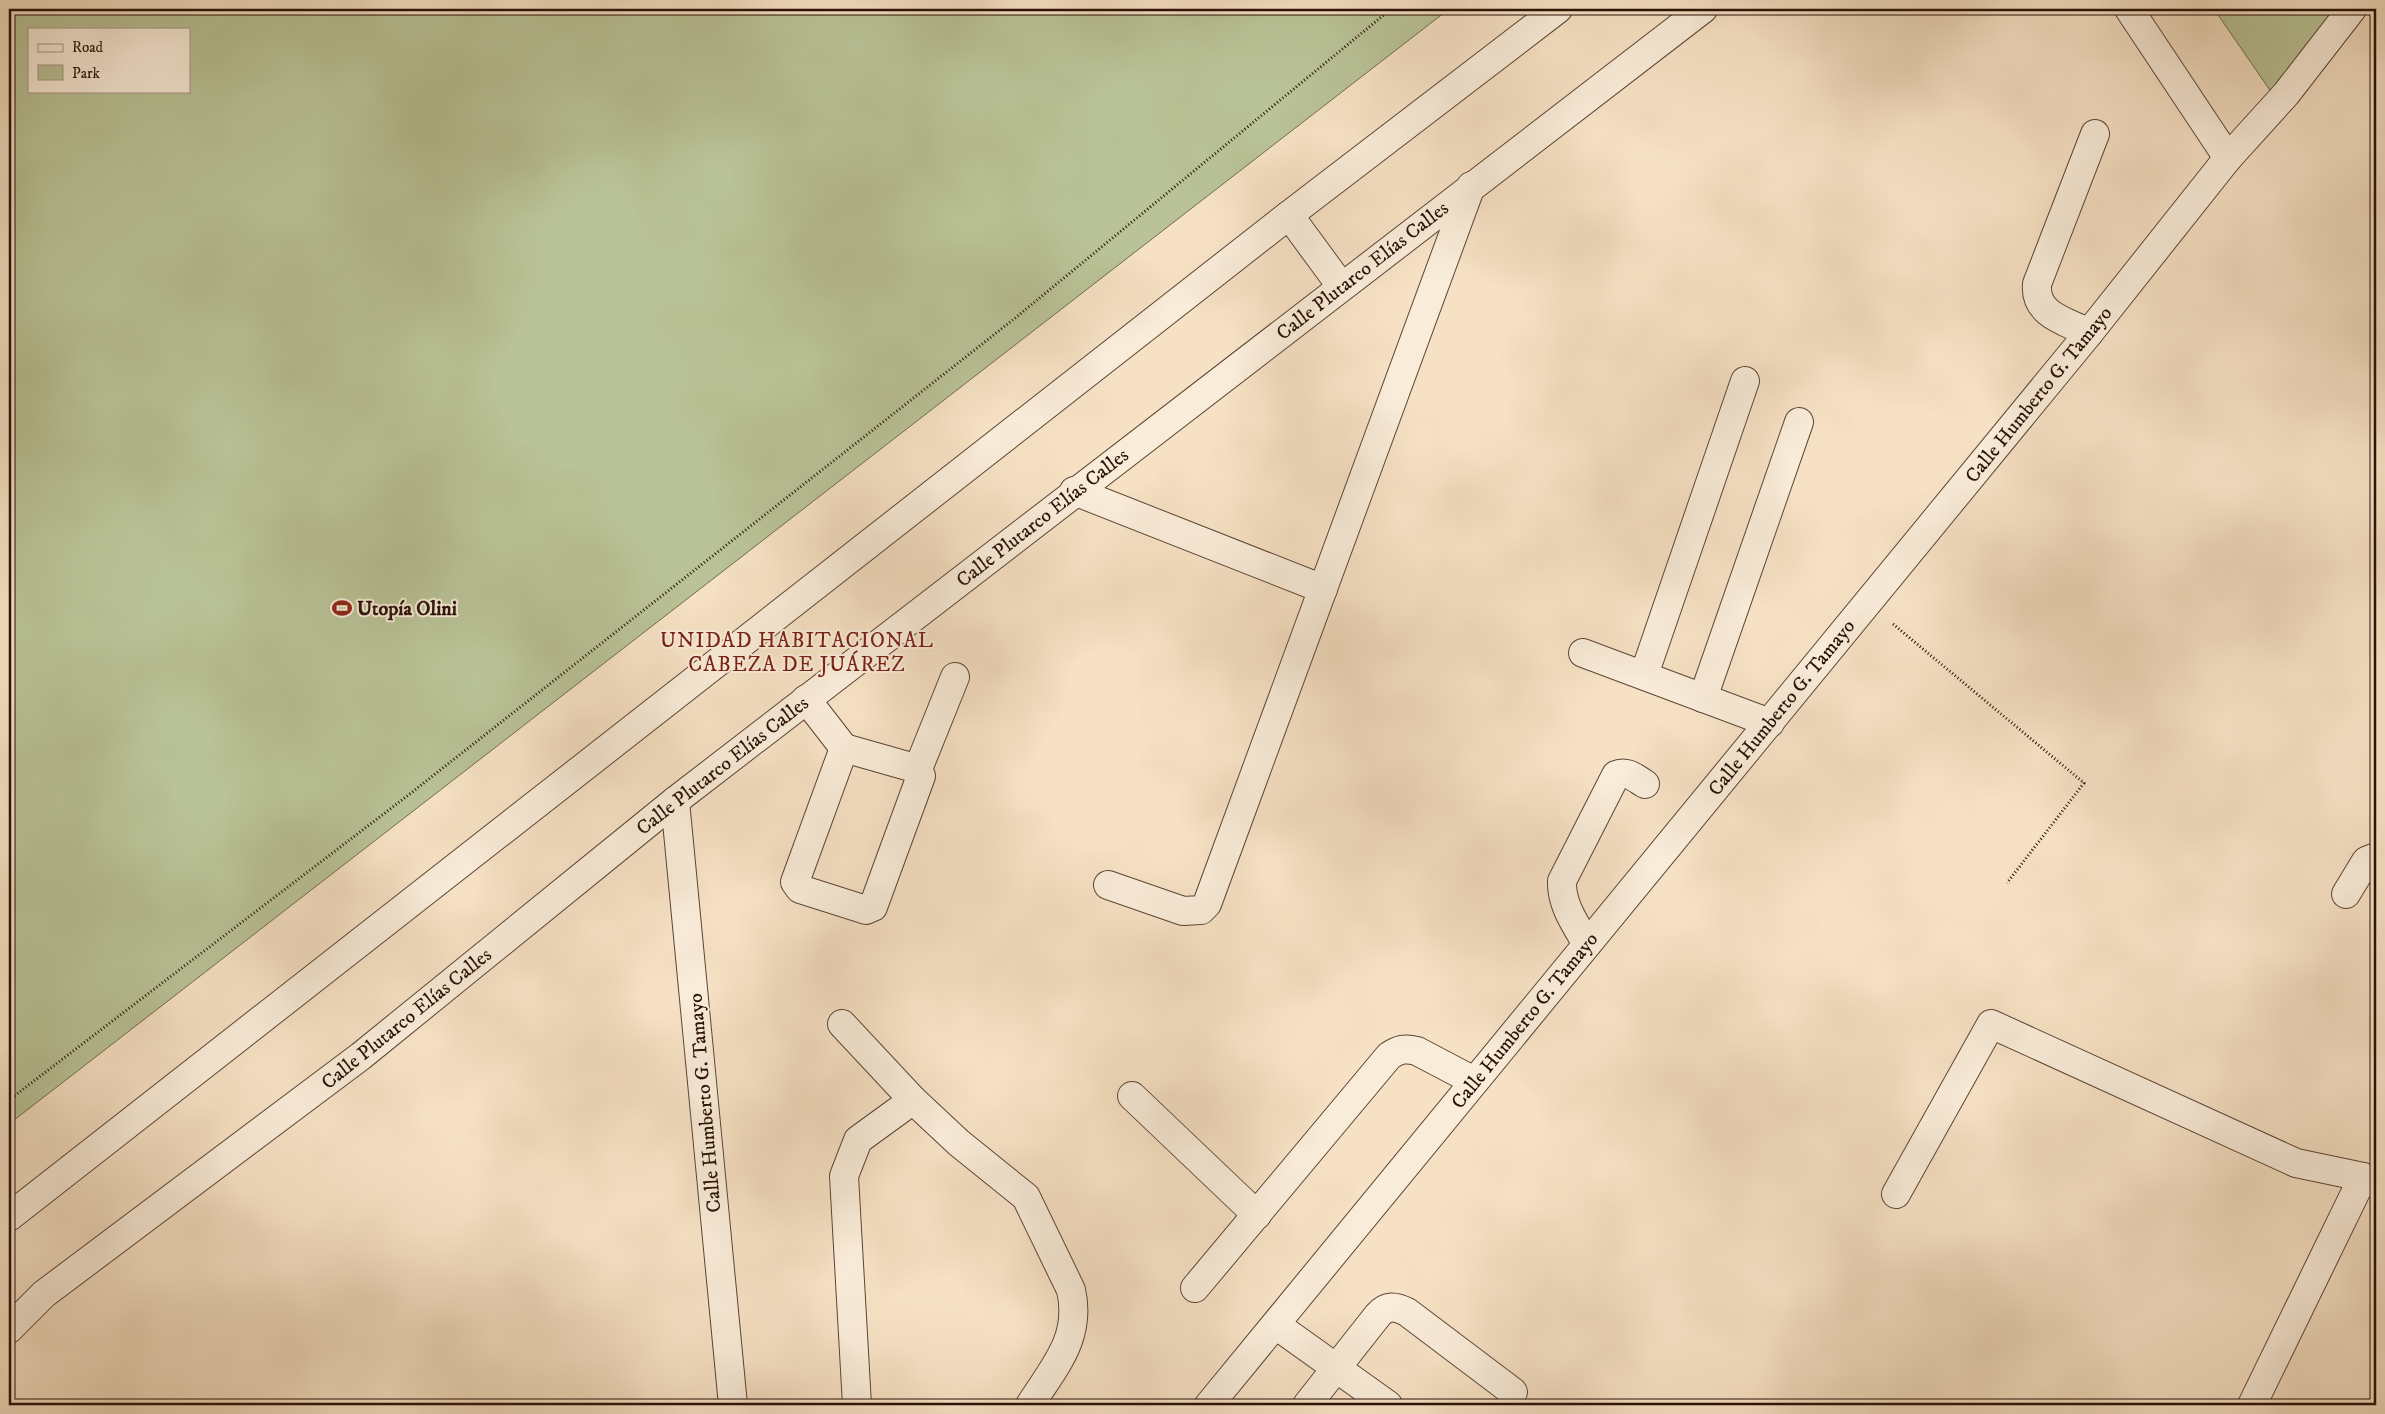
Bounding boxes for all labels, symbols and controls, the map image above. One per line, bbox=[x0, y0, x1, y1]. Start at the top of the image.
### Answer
legend bbox=[28, 28, 190, 92]
text: Road bbox=[72, 38, 104, 57]
text: Park bbox=[72, 64, 101, 83]
street label: Calle Plutarco Elías Calles bbox=[1272, 196, 1454, 346]
street label: Calle Humberto G. Tamayo bbox=[1960, 302, 2118, 488]
street label: Calle Plutarco Elías Calles bbox=[952, 443, 1134, 593]
sports icon: Utopía Olini bbox=[331, 597, 353, 619]
place label: Utopía Olini bbox=[357, 597, 457, 622]
street label: Calle Humberto G. Tamayo bbox=[1703, 615, 1861, 801]
district label: UNIDAD HABITACIONAL CABEZA DE JUÁREZ bbox=[660, 628, 934, 678]
street label: Calle Plutarco Elías Calles bbox=[632, 691, 814, 841]
street label: Calle Humberto G. Tamayo bbox=[1446, 928, 1604, 1114]
street label: Calle Plutarco Elías Calles bbox=[317, 943, 497, 1096]
street label: Calle Humberto G. Tamayo bbox=[683, 992, 728, 1214]

